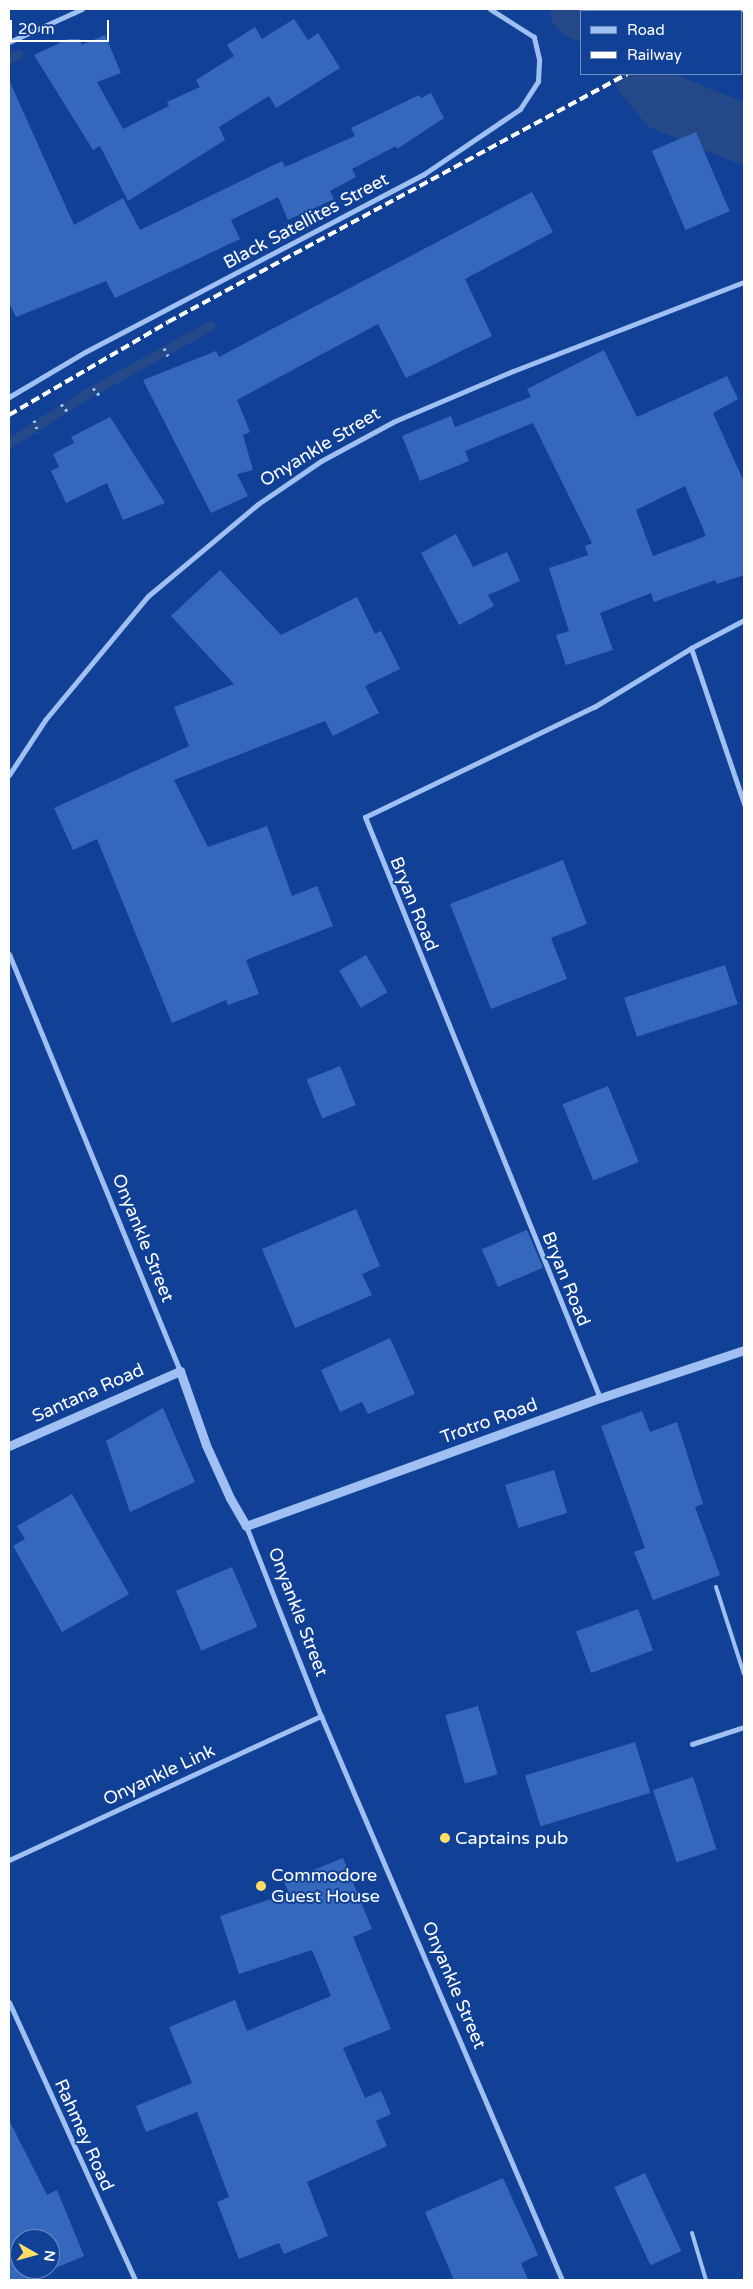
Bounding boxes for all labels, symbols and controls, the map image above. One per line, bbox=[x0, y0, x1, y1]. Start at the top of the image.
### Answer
scale bar bbox=[12, 10, 111, 42]
legend bbox=[580, 10, 743, 75]
text: 20 m bbox=[18, 20, 55, 38]
text: Road bbox=[627, 21, 665, 39]
text: Railway bbox=[627, 46, 682, 64]
street label: Black Satellites Street bbox=[220, 168, 392, 274]
street label: Onyankle Street bbox=[256, 403, 384, 491]
street label: Bryan Road bbox=[385, 854, 443, 954]
street label: Onyankle Street bbox=[107, 1171, 179, 1305]
street label: Bryan Road bbox=[537, 1229, 595, 1329]
street label: Santana Road bbox=[29, 1359, 147, 1427]
street label: Trotro Road bbox=[438, 1393, 540, 1449]
street label: Onyankle Street bbox=[263, 1544, 333, 1680]
street label: Onyankle Link bbox=[100, 1740, 218, 1810]
place label: Captains pub bbox=[455, 1827, 568, 1849]
marker: Captains pub bbox=[439, 1832, 451, 1844]
place label: Commodore Guest House bbox=[271, 1865, 380, 1908]
marker: Commodore Guest House bbox=[255, 1880, 267, 1892]
street label: Onyankle Street bbox=[417, 1918, 491, 2052]
street label: Rahmey Road bbox=[50, 2076, 118, 2194]
north arrow bbox=[10, 2229, 60, 2279]
text: N bbox=[40, 2249, 59, 2262]

